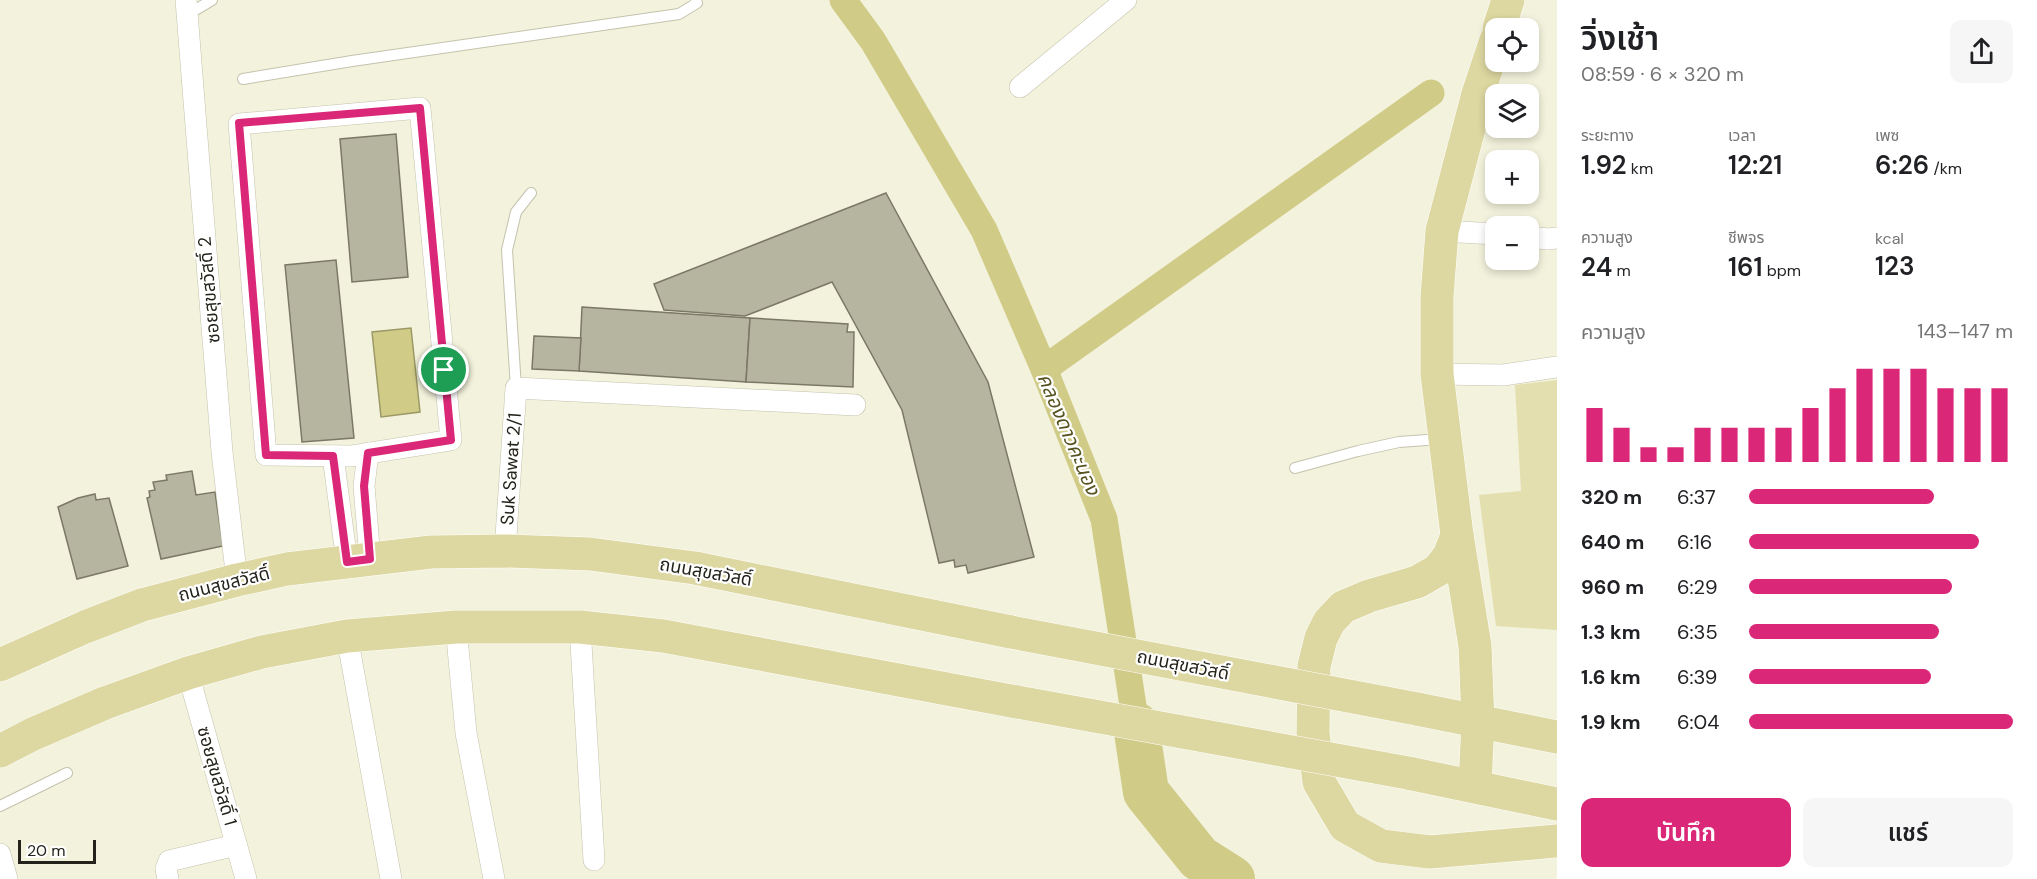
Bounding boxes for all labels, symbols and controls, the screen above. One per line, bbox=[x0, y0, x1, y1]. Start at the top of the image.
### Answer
text: วิ่งเช้า bbox=[1581, 17, 1659, 60]
map controls bbox=[1485, 18, 1539, 270]
button: locate bbox=[1485, 18, 1539, 72]
button: share bbox=[1950, 20, 2013, 83]
text: 08:59 · 6 × 320 m bbox=[1581, 61, 1744, 87]
button: layers bbox=[1485, 84, 1539, 138]
text: ระยะทาง bbox=[1581, 125, 1634, 146]
text: เวลา bbox=[1728, 125, 1756, 146]
text: เพซ bbox=[1875, 125, 1899, 146]
text: 1.92 bbox=[1581, 148, 1627, 182]
text: 12:21 bbox=[1728, 148, 1782, 182]
text: 6:26 bbox=[1875, 148, 1929, 182]
button: + bbox=[1485, 150, 1539, 204]
text: km bbox=[1627, 158, 1653, 179]
text: /km bbox=[1929, 158, 1962, 179]
button: − bbox=[1485, 216, 1539, 270]
text: ความสูง bbox=[1581, 227, 1633, 248]
text: ชีพจร bbox=[1728, 227, 1764, 248]
text: kcal bbox=[1875, 228, 1904, 249]
street label: ซอยสุขสวัสดิ์ 2 bbox=[192, 236, 226, 344]
text: 123 bbox=[1875, 249, 1915, 283]
text: 24 bbox=[1581, 250, 1612, 284]
text: 161 bbox=[1728, 250, 1763, 284]
text: m bbox=[1612, 260, 1631, 281]
text: bpm bbox=[1763, 260, 1801, 281]
text: 143–147 m bbox=[1917, 318, 2013, 344]
text: ความสูง bbox=[1581, 319, 1646, 345]
pin bbox=[418, 344, 469, 395]
icon: arrive bbox=[427, 353, 460, 386]
water label: คลองดาวคะนอง bbox=[1032, 369, 1107, 500]
street label: Suk Sawat 2/1 bbox=[495, 412, 527, 526]
text: 320 m bbox=[1581, 484, 1642, 510]
text: 6:37 bbox=[1677, 484, 1716, 510]
text: 640 m bbox=[1581, 529, 1644, 555]
text: 6:16 bbox=[1677, 529, 1712, 555]
street label: ถนนสุขสวัสดิ์ bbox=[658, 552, 754, 592]
street label: ถนนสุขสวัสดิ์ bbox=[176, 561, 272, 607]
text: 960 m bbox=[1581, 574, 1644, 600]
text: 6:29 bbox=[1677, 574, 1717, 600]
text: 1.3 km bbox=[1581, 619, 1640, 645]
text: 6:35 bbox=[1677, 619, 1718, 645]
street label: ถนนสุขสวัสดิ์ bbox=[1135, 644, 1231, 686]
text: 1.6 km bbox=[1581, 664, 1640, 690]
text: 6:39 bbox=[1677, 664, 1717, 690]
text: 1.9 km bbox=[1581, 709, 1641, 735]
text: 6:04 bbox=[1677, 709, 1719, 735]
street label: ซอยสุขสวัสดิ์ 1 bbox=[191, 724, 243, 828]
button: บันทึก bbox=[1581, 798, 1791, 867]
button: แชร์ bbox=[1803, 798, 2013, 867]
scale bar bbox=[18, 837, 96, 864]
text: 20 m bbox=[27, 840, 66, 861]

